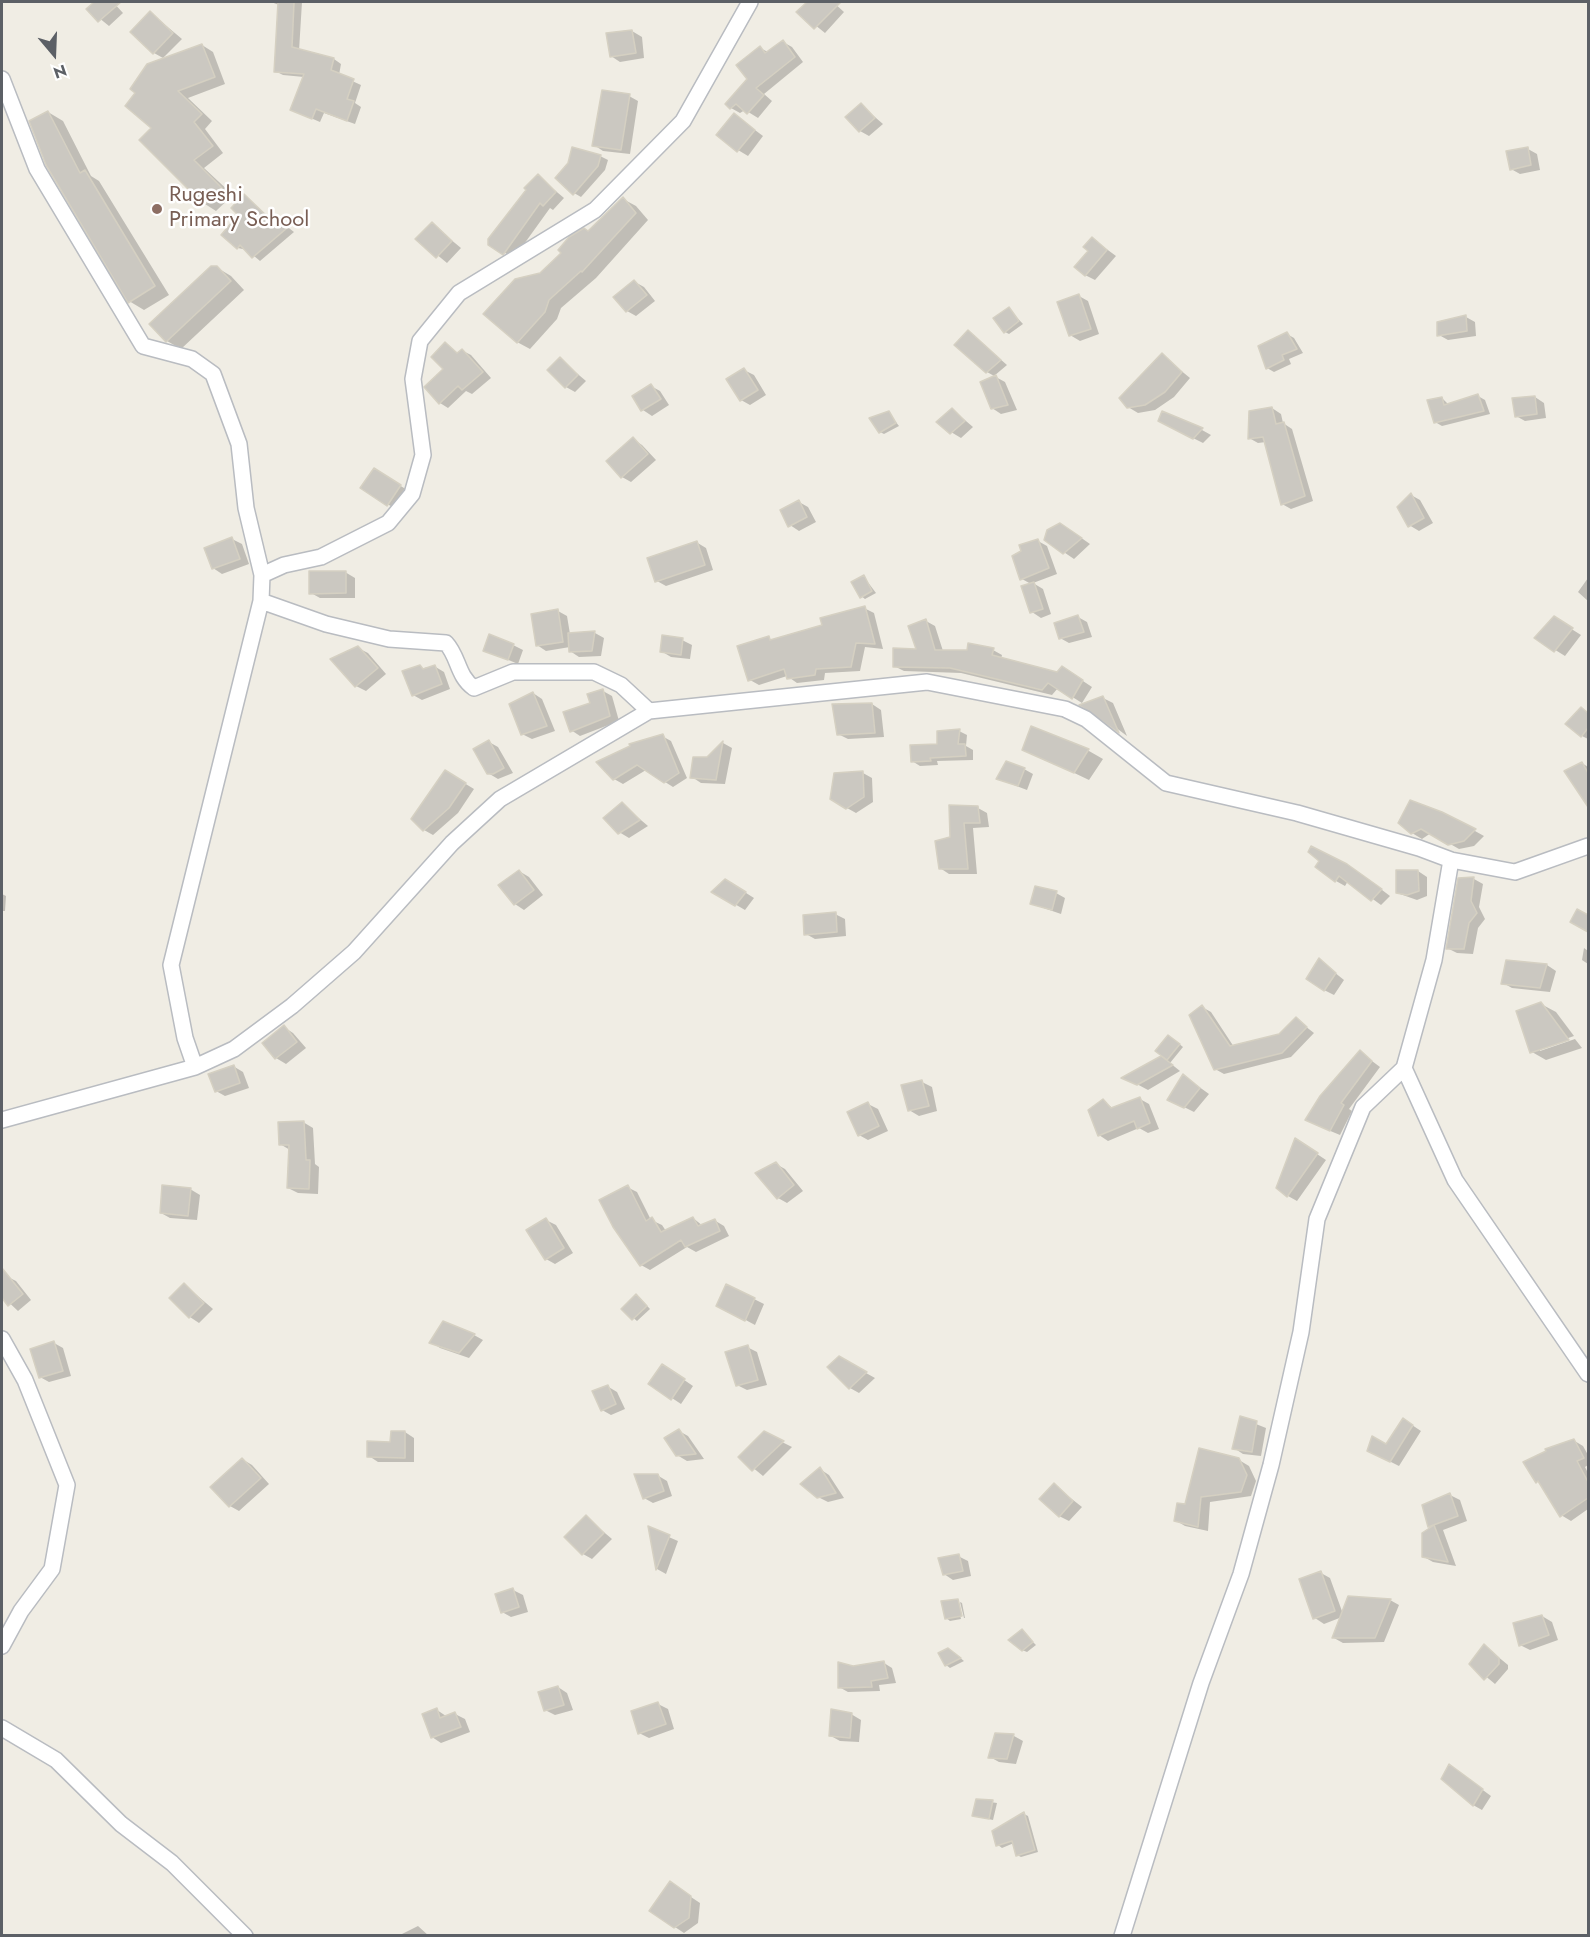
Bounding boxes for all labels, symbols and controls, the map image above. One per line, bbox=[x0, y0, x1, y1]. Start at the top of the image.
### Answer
north arrow bbox=[24, 24, 84, 84]
text: N bbox=[50, 59, 70, 84]
place label: Rugeshi Primary School bbox=[169, 183, 309, 234]
marker: Rugeshi Primary School bbox=[150, 202, 164, 216]

